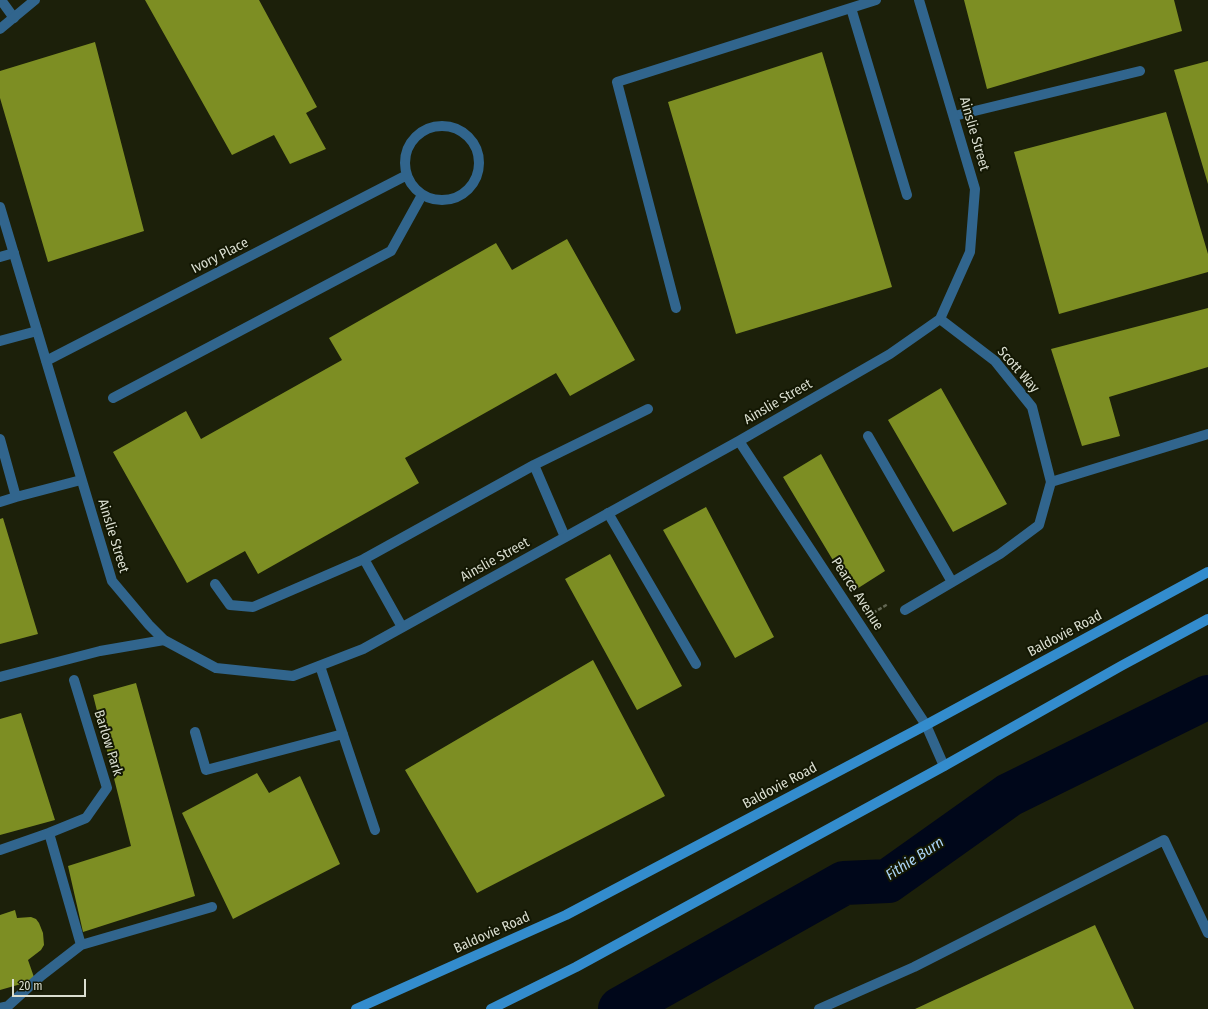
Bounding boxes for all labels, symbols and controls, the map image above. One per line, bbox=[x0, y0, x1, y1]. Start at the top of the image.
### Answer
street label: Ainslie Street bbox=[955, 95, 993, 173]
street label: Ivory Place bbox=[189, 234, 251, 278]
street label: Scott Way bbox=[993, 344, 1043, 396]
street label: Ainslie Street bbox=[741, 376, 815, 428]
street label: Ainslie Street bbox=[94, 497, 132, 575]
street label: Ainslie Street bbox=[458, 534, 532, 586]
street label: Pearce Avenue bbox=[827, 555, 887, 633]
street label: Baldovie Road bbox=[1025, 607, 1105, 661]
street label: Barlow Park bbox=[90, 708, 126, 778]
street label: Baldovie Road bbox=[740, 759, 820, 813]
water label: Fithie Burn bbox=[882, 834, 948, 884]
street label: Baldovie Road bbox=[451, 909, 533, 957]
scale bar bbox=[14, 971, 88, 997]
text: 20 m bbox=[19, 979, 43, 993]

